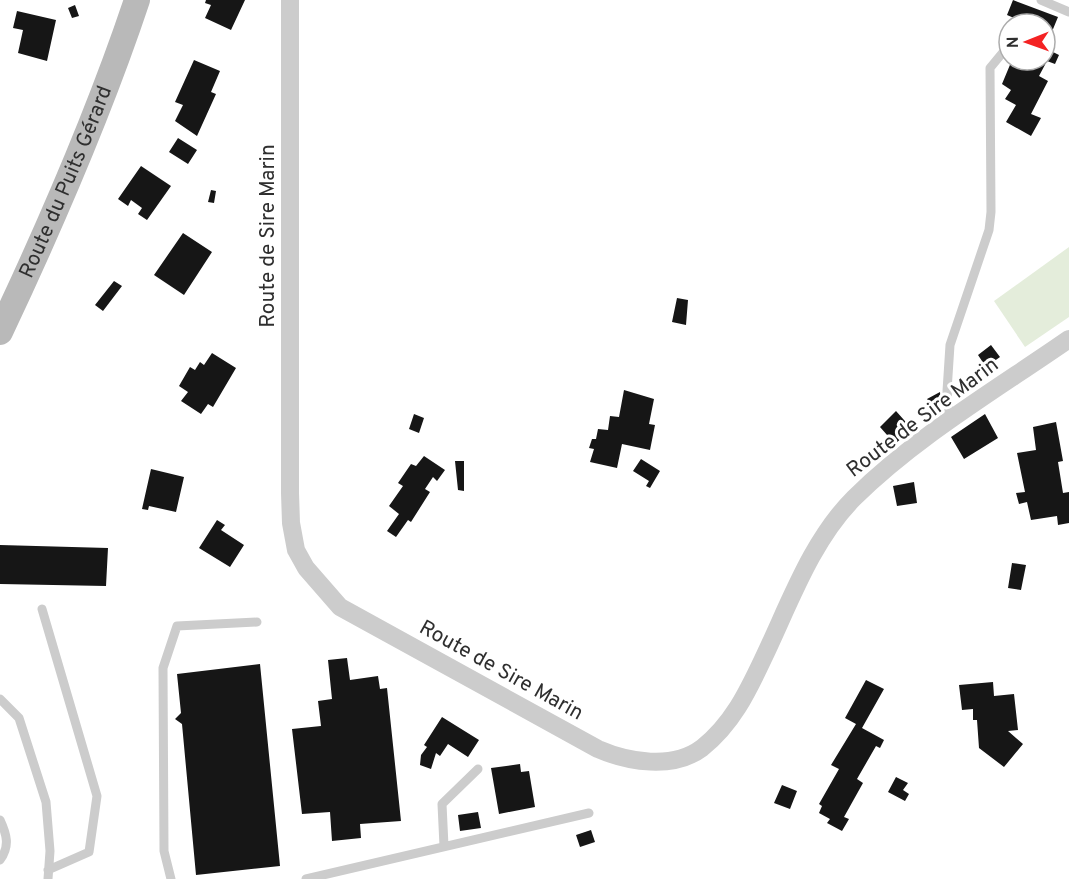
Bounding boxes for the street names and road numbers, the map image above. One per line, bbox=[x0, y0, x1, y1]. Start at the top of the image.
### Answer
street label: Route du Puits Gérard bbox=[13, 82, 119, 283]
street label: Route de Sire Marin bbox=[255, 144, 282, 328]
street label: Route de Sire Marin bbox=[842, 352, 1004, 484]
street label: Route de Sire Marin bbox=[414, 615, 588, 727]

